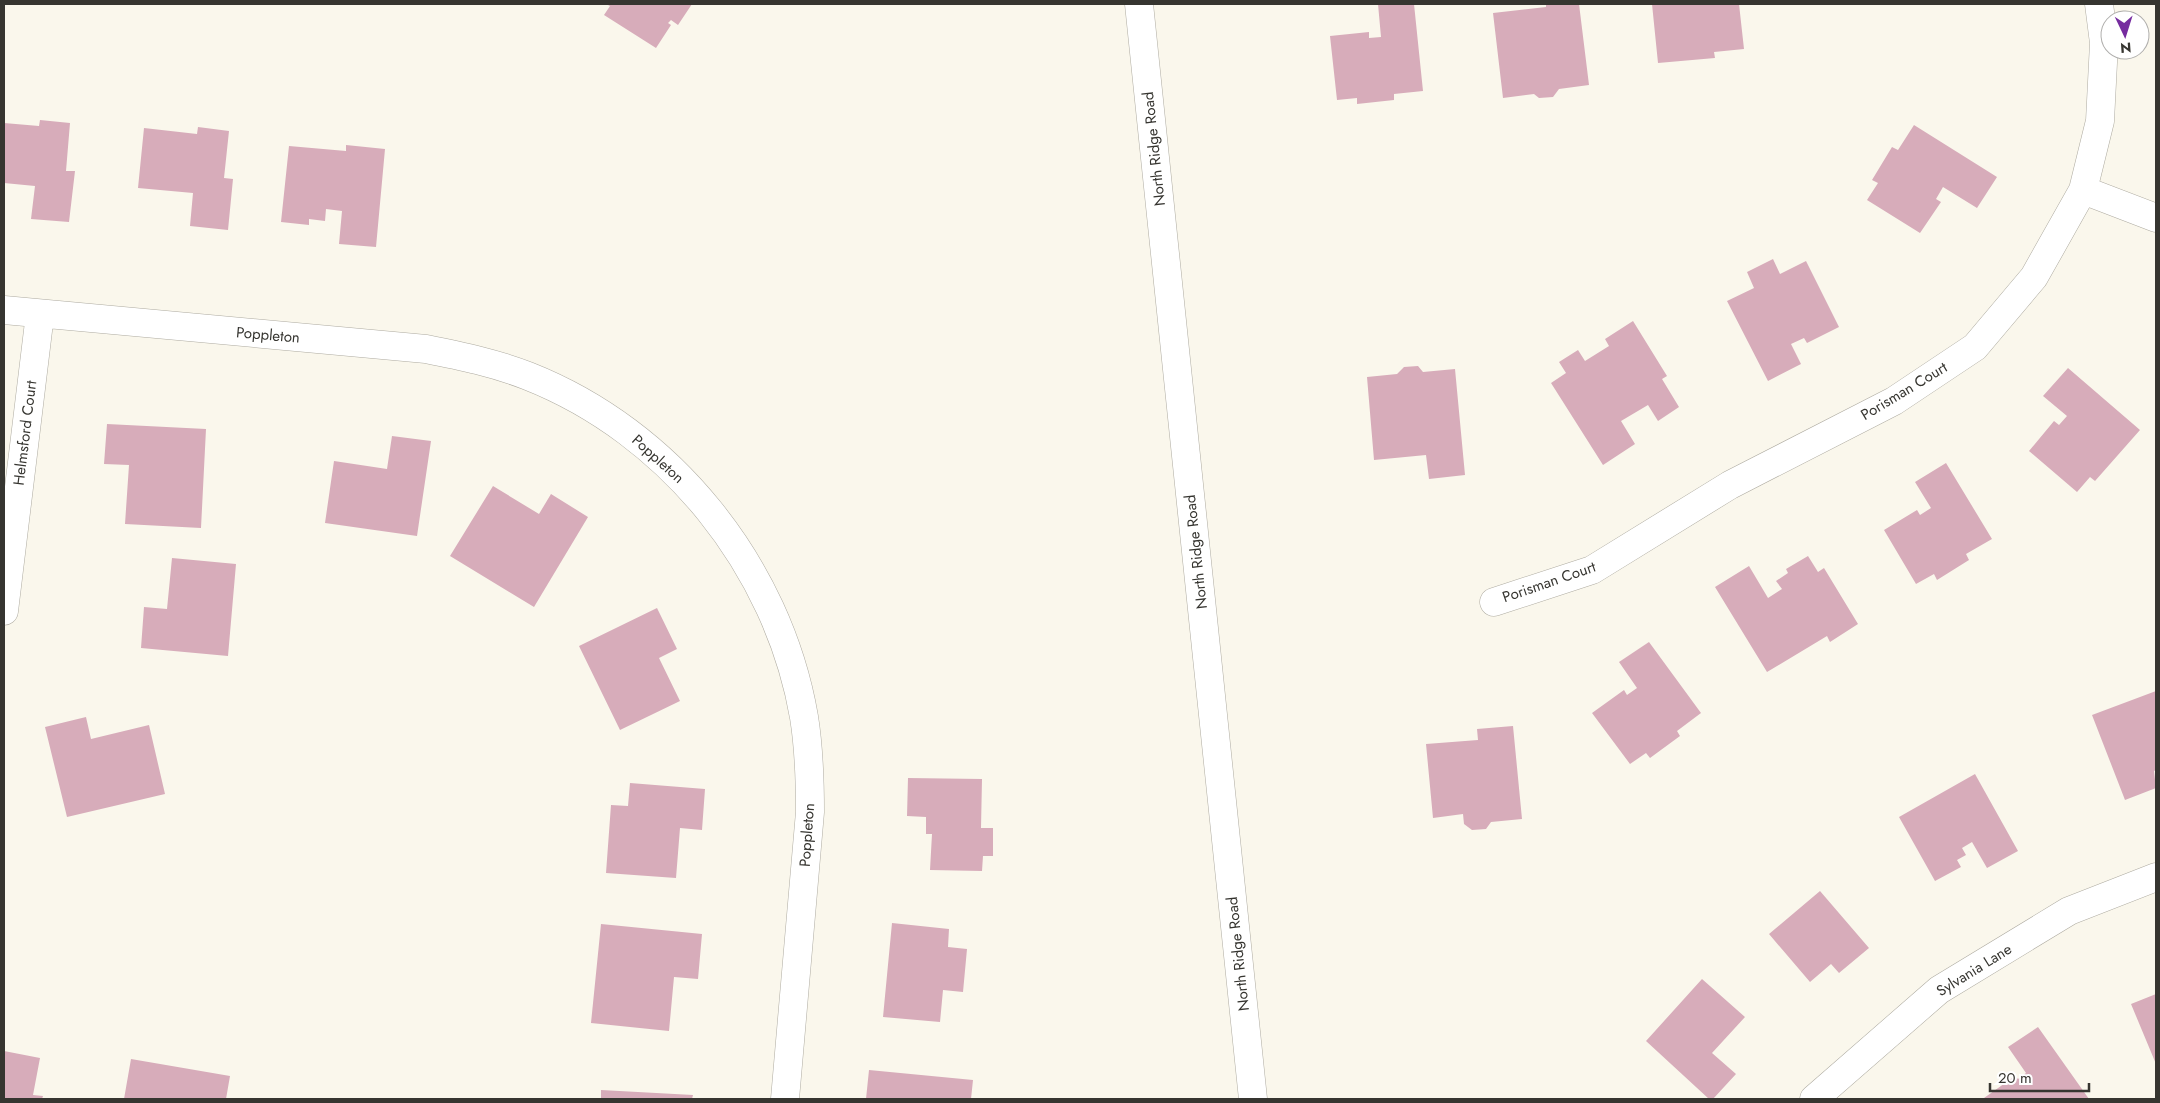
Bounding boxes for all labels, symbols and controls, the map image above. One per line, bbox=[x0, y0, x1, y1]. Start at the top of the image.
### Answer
north arrow bbox=[2100, 10, 2150, 60]
text: N bbox=[2120, 38, 2132, 58]
street label: North Ridge Road bbox=[1137, 91, 1171, 207]
street label: Poppleton bbox=[235, 321, 301, 349]
street label: Porisman Court bbox=[1857, 356, 1952, 426]
street label: Helmsford Court bbox=[8, 379, 42, 487]
street label: Poppleton bbox=[627, 429, 689, 489]
street label: North Ridge Road bbox=[1179, 494, 1213, 610]
street label: Porisman Court bbox=[1499, 556, 1599, 608]
street label: Poppleton bbox=[794, 802, 820, 868]
street label: North Ridge Road bbox=[1221, 896, 1255, 1012]
street label: Sylvania Lane bbox=[1932, 938, 2016, 1002]
scale bar bbox=[1990, 1060, 2089, 1092]
text: 20 m bbox=[1998, 1067, 2032, 1089]

